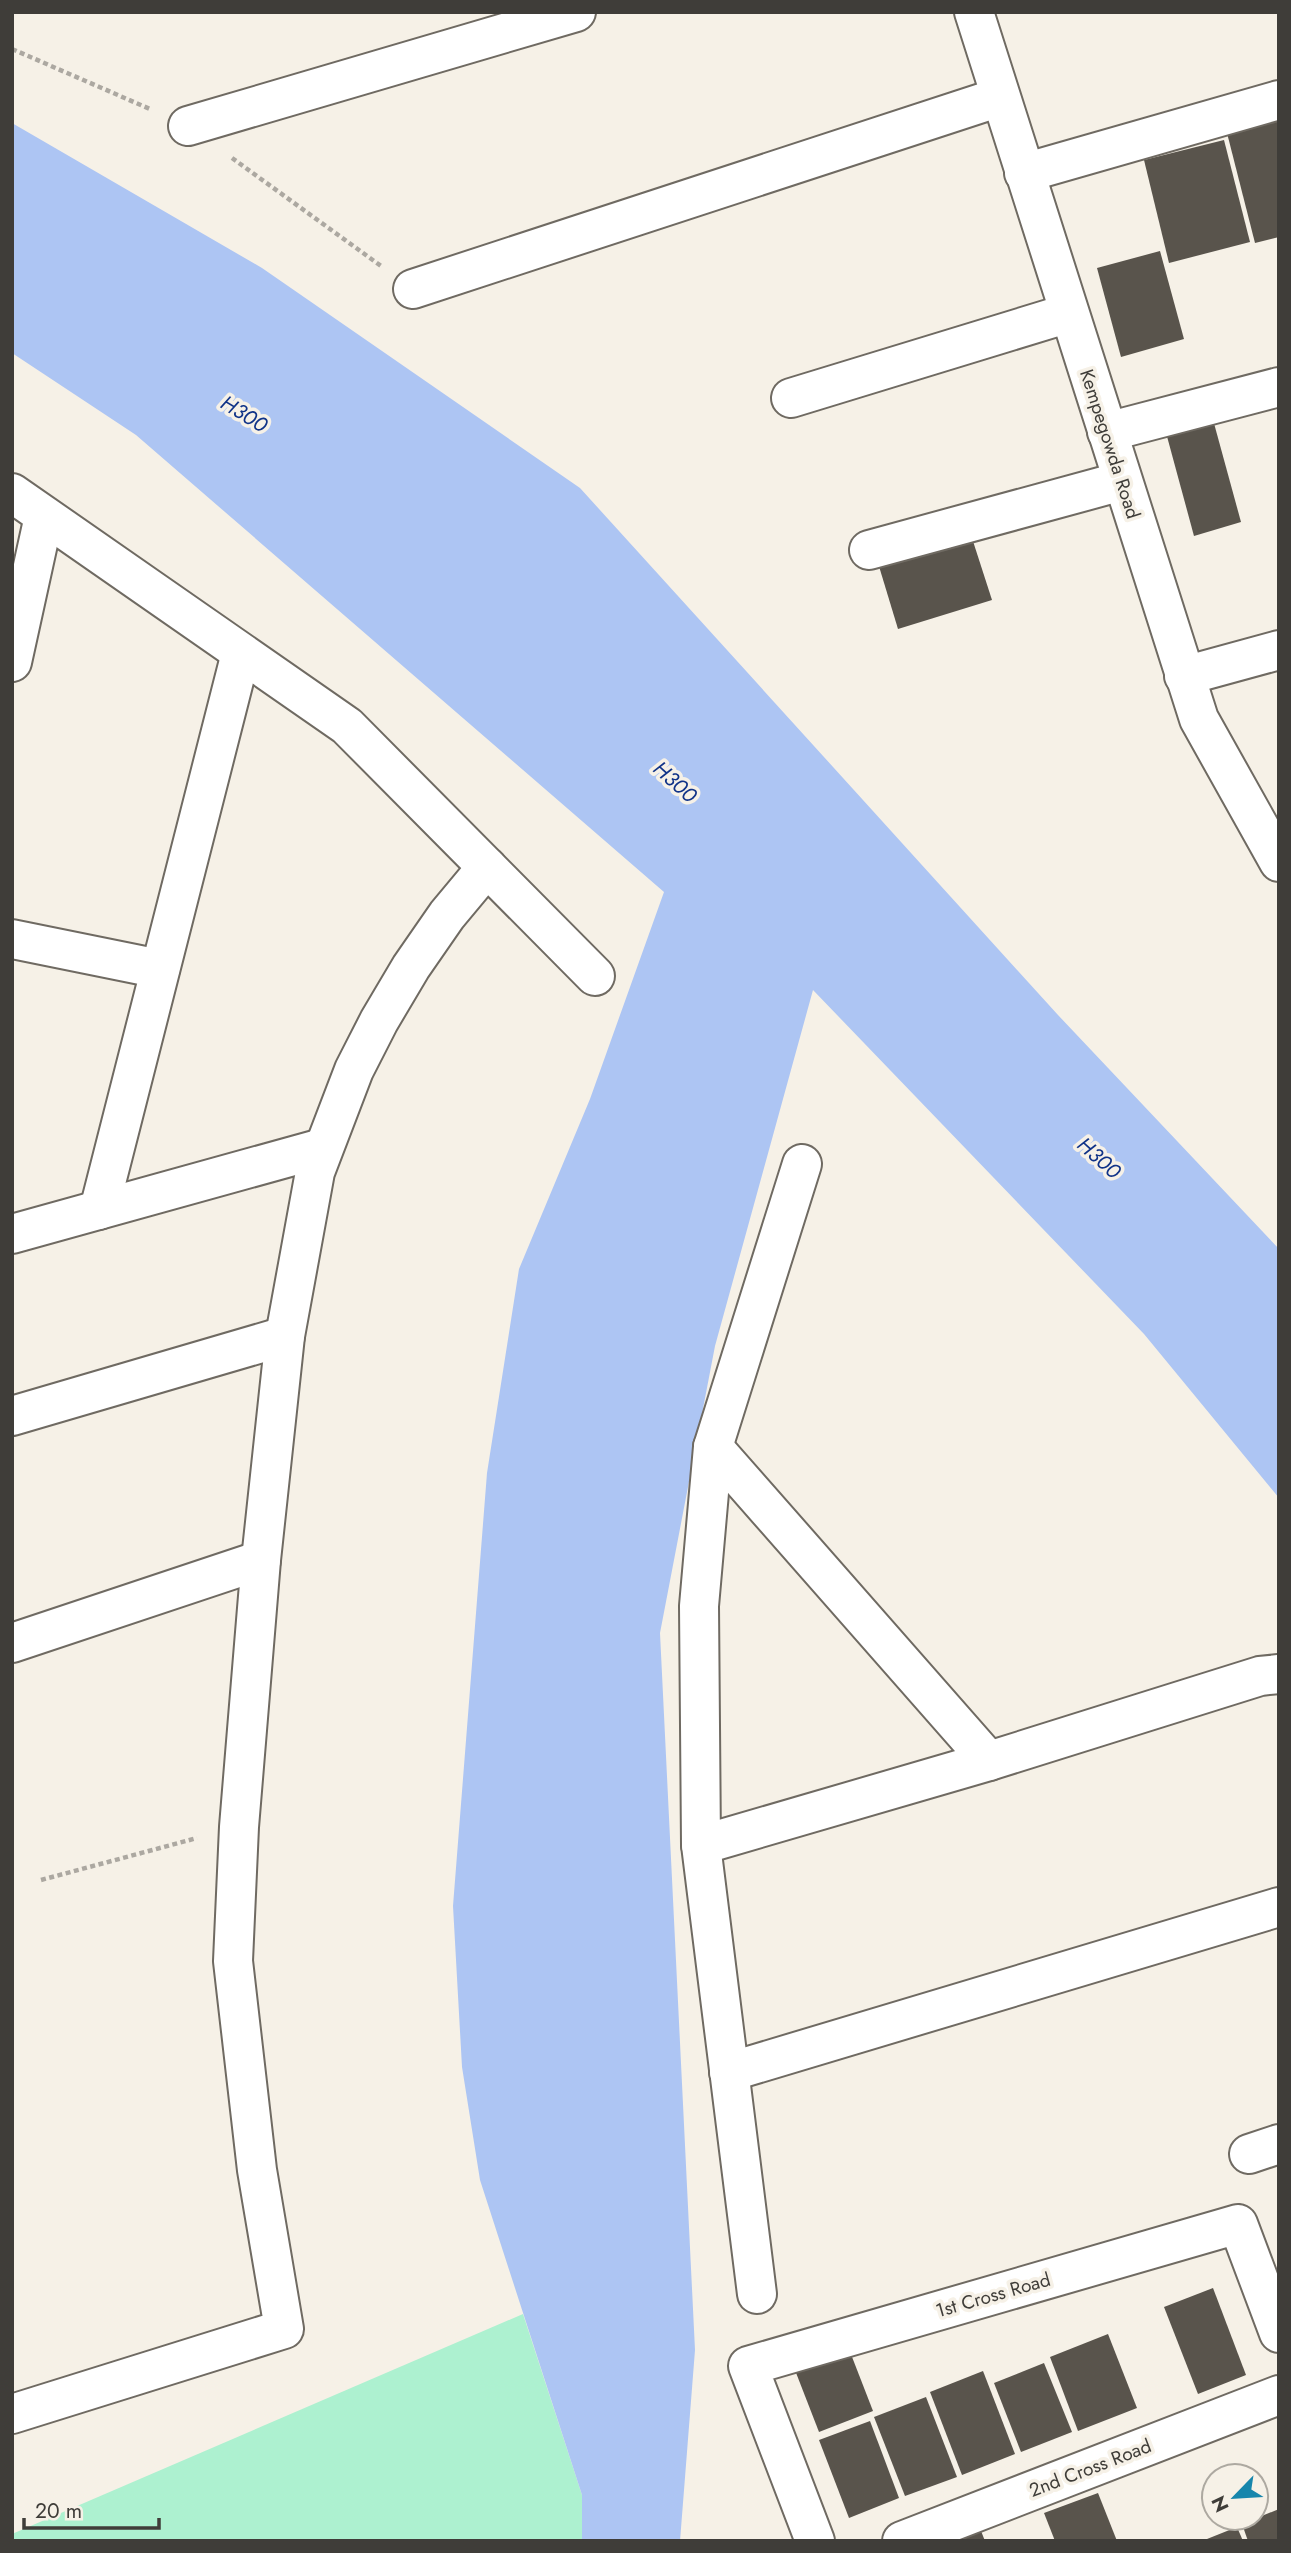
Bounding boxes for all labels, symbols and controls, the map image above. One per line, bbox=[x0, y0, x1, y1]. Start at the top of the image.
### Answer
street label: Kempegowda Road bbox=[1073, 366, 1147, 522]
water label: H300 bbox=[215, 388, 274, 440]
water label: H300 bbox=[646, 754, 704, 810]
water label: H300 bbox=[1070, 1130, 1128, 1186]
street label: 1st Cross Road bbox=[933, 2266, 1053, 2324]
street label: 2nd Cross Road bbox=[1025, 2432, 1155, 2504]
north arrow bbox=[1200, 2462, 1270, 2532]
scale bar bbox=[24, 2486, 159, 2530]
text: N bbox=[1205, 2491, 1235, 2517]
text: 20 m bbox=[35, 2496, 82, 2526]

